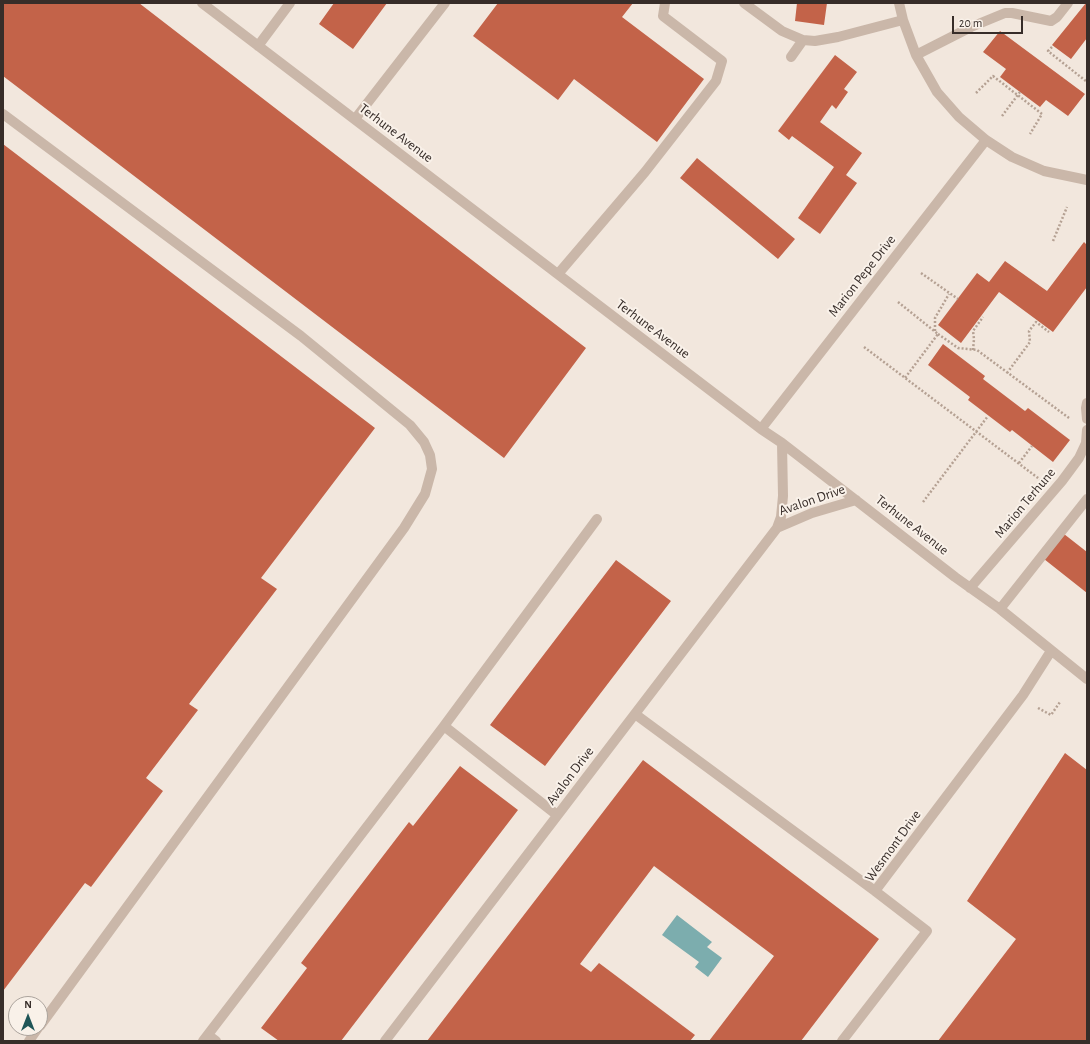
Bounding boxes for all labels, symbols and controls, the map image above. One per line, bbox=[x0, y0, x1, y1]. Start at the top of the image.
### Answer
scale bar bbox=[954, 8, 1025, 34]
text: 20 m bbox=[959, 17, 982, 29]
street label: Terhune Avenue bbox=[356, 100, 436, 166]
street label: Marion Pepe Drive bbox=[825, 232, 899, 320]
street label: Terhune Avenue bbox=[613, 296, 693, 362]
street label: Marion Terhune bbox=[991, 465, 1059, 541]
street label: Avalon Drive bbox=[777, 481, 847, 519]
street label: Terhune Avenue bbox=[872, 491, 952, 559]
street label: Avalon Drive bbox=[543, 743, 597, 809]
street label: Wesmont Drive bbox=[861, 807, 925, 885]
north arrow bbox=[8, 996, 48, 1036]
text: N bbox=[24, 999, 32, 1010]

